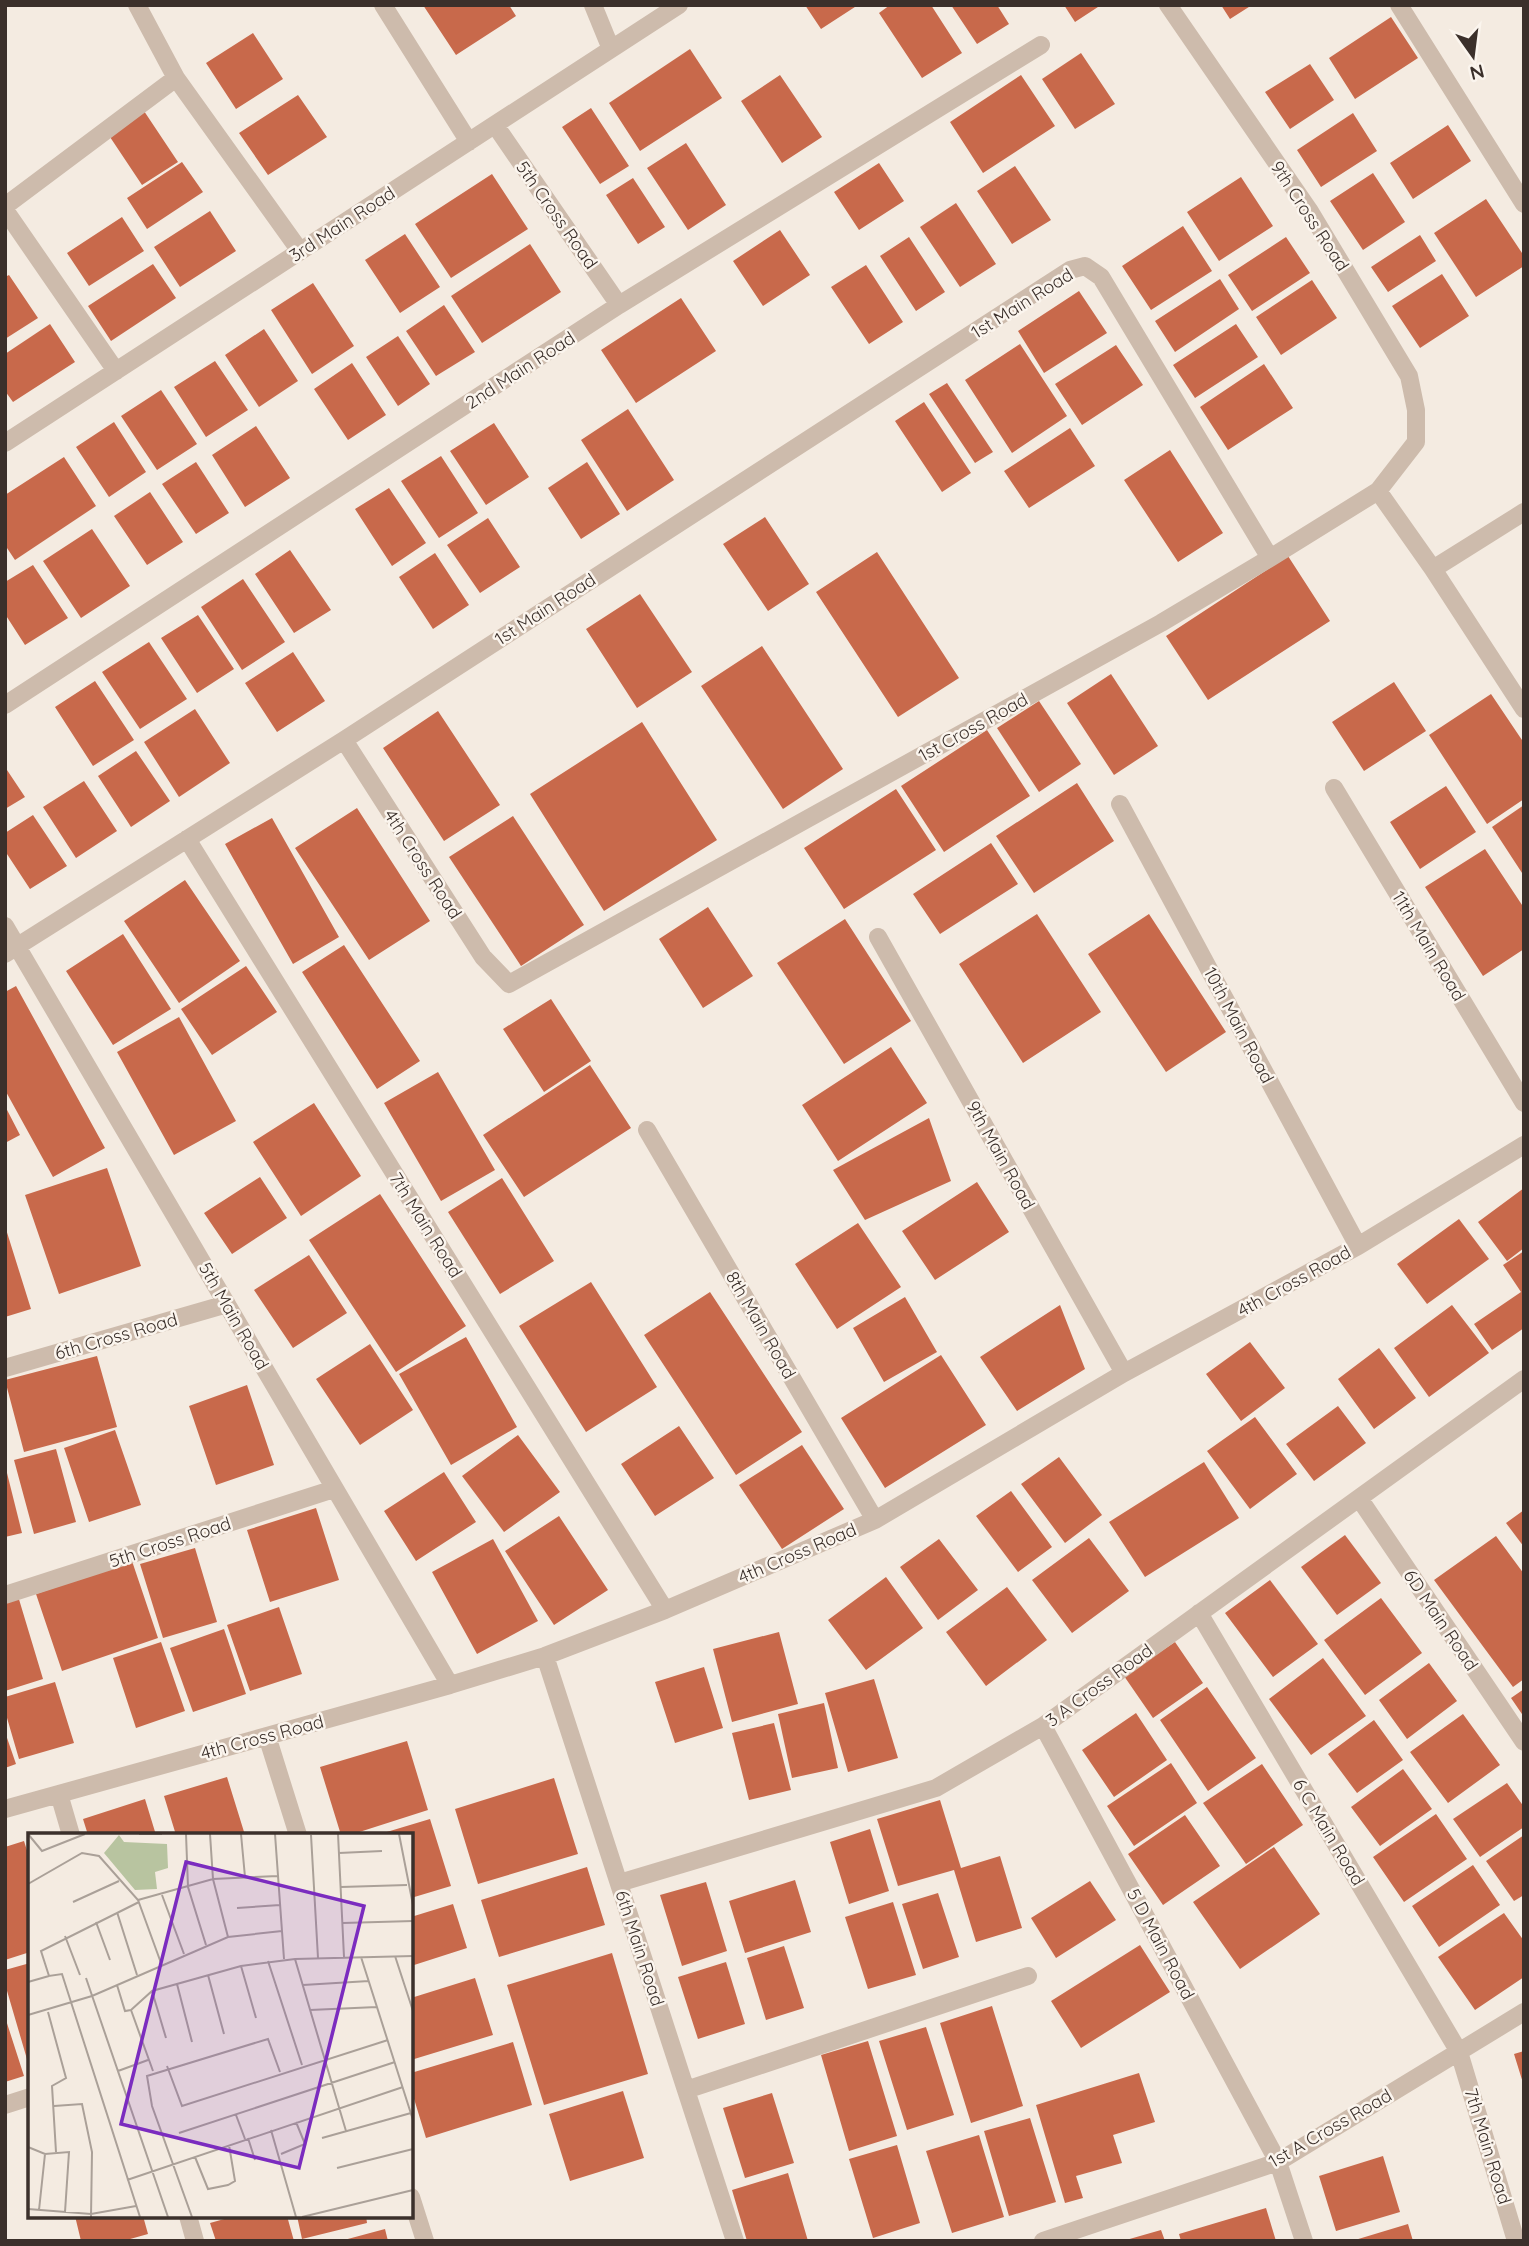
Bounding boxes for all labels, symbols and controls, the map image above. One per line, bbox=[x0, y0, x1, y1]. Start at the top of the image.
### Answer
north arrow bbox=[1438, 21, 1508, 91]
text: N bbox=[1467, 59, 1487, 86]
street label: 5th Cross Road bbox=[511, 157, 603, 273]
street label: 9th Cross Road bbox=[1266, 157, 1354, 275]
street label: 3rd Main Road bbox=[285, 181, 399, 267]
street label: 1st Main Road bbox=[967, 263, 1077, 343]
street label: 2nd Main Road bbox=[461, 326, 579, 414]
street label: 1st Main Road bbox=[490, 568, 600, 650]
street label: 1st Cross Road bbox=[914, 687, 1032, 767]
street label: 4th Cross Road bbox=[379, 805, 467, 923]
street label: 11th Main Road bbox=[1387, 887, 1471, 1005]
street label: 10th Main Road bbox=[1199, 963, 1279, 1087]
street label: 9th Main Road bbox=[962, 1097, 1040, 1213]
street label: 7th Main Road bbox=[384, 1168, 468, 1282]
street label: 4th Cross Road bbox=[1233, 1240, 1355, 1322]
street label: 5th Main Road bbox=[194, 1258, 274, 1374]
street label: 8th Main Road bbox=[721, 1267, 801, 1383]
street label: 6th Cross Road bbox=[52, 1308, 180, 1364]
street label: 5th Cross Road bbox=[106, 1511, 234, 1573]
street label: 4th Cross Road bbox=[734, 1518, 860, 1588]
street label: 6D Main Road bbox=[1399, 1565, 1483, 1675]
street label: 3 A Cross Road bbox=[1041, 1639, 1157, 1731]
street label: 4th Cross Road bbox=[198, 1710, 326, 1764]
street label: 6 C Main Road bbox=[1288, 1774, 1370, 1890]
inset map bbox=[28, 1833, 413, 2218]
street label: 5 D Main Road bbox=[1122, 1885, 1200, 2003]
street label: 6th Main Road bbox=[610, 1887, 670, 2009]
street label: 1st A Cross Road bbox=[1264, 2083, 1396, 2173]
street label: 7th Main Road bbox=[1459, 2085, 1517, 2207]

